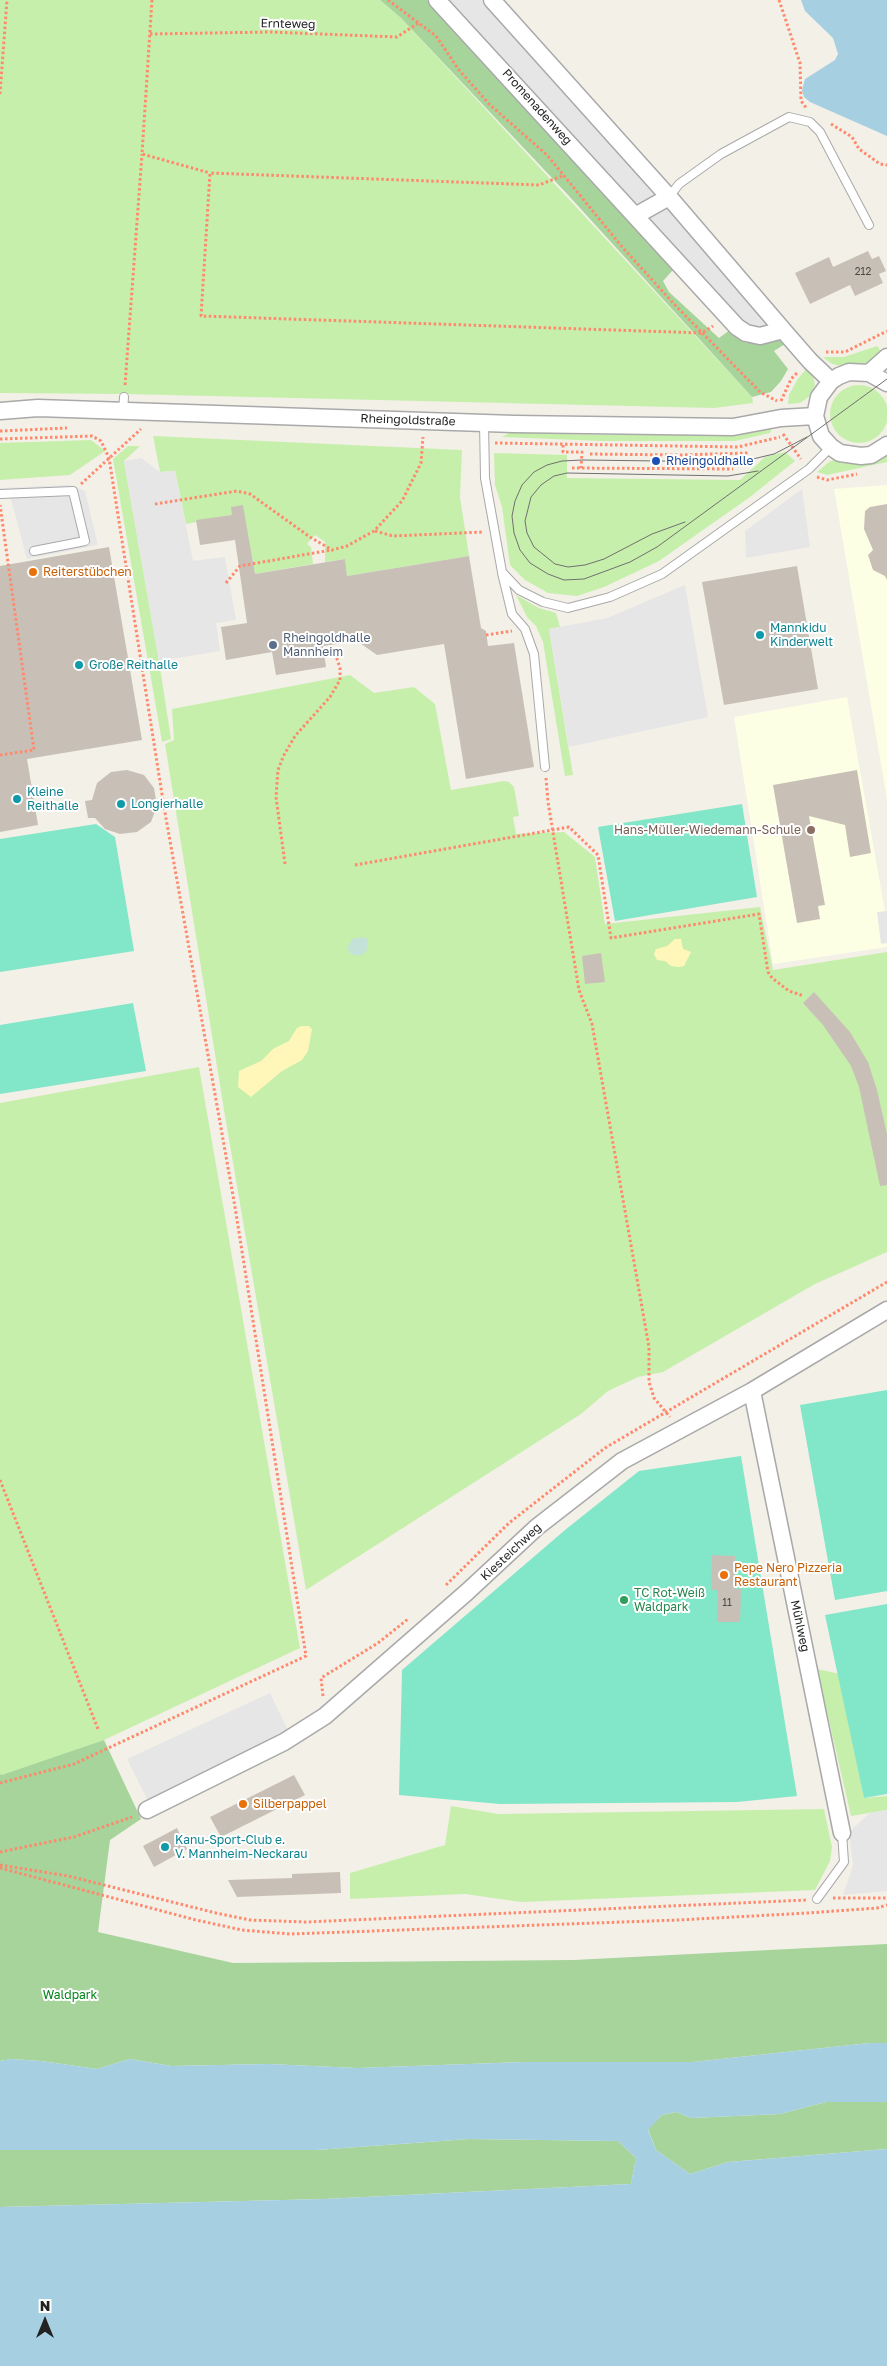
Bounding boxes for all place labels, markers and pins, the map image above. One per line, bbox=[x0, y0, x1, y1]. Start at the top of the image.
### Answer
place label: Rheingoldhalle bbox=[666, 454, 753, 468]
marker: Rheingoldhalle bbox=[650, 455, 662, 467]
place label: Reiterstübchen bbox=[43, 565, 132, 579]
marker: Reiterstübchen bbox=[27, 566, 39, 578]
place label: Mannkidu Kinderwelt bbox=[770, 621, 833, 649]
marker: Mannkidu Kinderwelt bbox=[754, 629, 766, 641]
place label: Rheingoldhalle Mannheim bbox=[283, 631, 370, 659]
marker: Rheingoldhalle Mannheim bbox=[267, 639, 279, 651]
place label: Große Reithalle bbox=[89, 658, 178, 672]
marker: Große Reithalle bbox=[73, 659, 85, 671]
place label: Kleine Reithalle bbox=[27, 785, 79, 813]
marker: Kleine Reithalle bbox=[11, 793, 23, 805]
place label: Longierhalle bbox=[131, 797, 203, 811]
marker: Longierhalle bbox=[115, 798, 127, 810]
place label: Hans-Müller-Wiedemann-Schule bbox=[614, 823, 801, 837]
marker: Hans-Müller-Wiedemann-Schule bbox=[805, 824, 817, 836]
place label: Pepe Nero Pizzeria Restaurant bbox=[734, 1561, 842, 1589]
marker: Pepe Nero Pizzeria Restaurant bbox=[718, 1569, 730, 1581]
place label: TC Rot-Weiß Waldpark bbox=[634, 1586, 705, 1614]
marker: TC Rot-Weiß Waldpark bbox=[618, 1594, 630, 1606]
place label: Silberpappel bbox=[253, 1797, 326, 1811]
marker: Silberpappel bbox=[237, 1798, 249, 1810]
place label: Kanu-Sport-Club e. V. Mannheim-Neckarau bbox=[175, 1833, 308, 1861]
marker: Kanu-Sport-Club e. V. Mannheim-Neckarau bbox=[159, 1841, 171, 1853]

